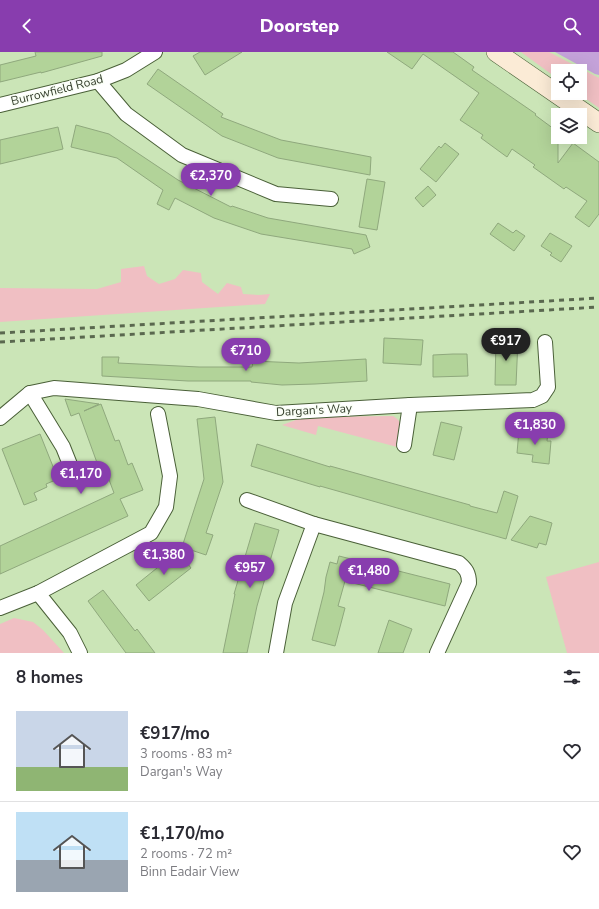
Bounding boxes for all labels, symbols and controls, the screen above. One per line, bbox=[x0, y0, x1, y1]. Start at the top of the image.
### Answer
text: Doorstep bbox=[260, 14, 339, 38]
icon: back bbox=[16, 15, 38, 37]
icon: search bbox=[561, 15, 583, 37]
map controls bbox=[551, 64, 587, 144]
button: locate bbox=[551, 64, 587, 100]
street label: Burrowfield Road bbox=[9, 71, 105, 109]
button: layers bbox=[551, 108, 587, 144]
pin: €2,370 bbox=[178, 163, 244, 197]
text: €2,370 bbox=[190, 167, 232, 185]
pin: €917 bbox=[482, 328, 530, 362]
text: €917 bbox=[490, 332, 522, 350]
pin: €710 bbox=[222, 338, 270, 372]
text: €710 bbox=[230, 342, 262, 360]
street label: Dargan's Way bbox=[276, 400, 353, 420]
pin: €1,830 bbox=[502, 412, 568, 446]
text: €1,830 bbox=[514, 416, 556, 434]
pin: €1,170 bbox=[48, 461, 114, 495]
text: €1,170 bbox=[60, 465, 102, 483]
pin: €1,380 bbox=[131, 542, 197, 576]
text: €1,380 bbox=[143, 546, 185, 564]
pin: €957 bbox=[226, 555, 274, 589]
pin: €1,480 bbox=[336, 558, 402, 592]
text: €957 bbox=[234, 559, 266, 577]
text: €1,480 bbox=[348, 562, 390, 580]
text: 8 homes bbox=[16, 666, 83, 689]
icon: filters bbox=[561, 666, 583, 688]
text: €917/mo bbox=[140, 722, 210, 745]
icon: home bbox=[48, 727, 96, 775]
icon: heart bbox=[561, 740, 583, 762]
text: 3 rooms · 83 m² bbox=[140, 745, 232, 763]
text: Dargan's Way bbox=[140, 763, 223, 781]
text: €1,170/mo bbox=[140, 822, 224, 845]
icon: home bbox=[48, 828, 96, 876]
icon: heart bbox=[561, 841, 583, 863]
text: 2 rooms · 72 m² bbox=[140, 845, 232, 863]
text: Binn Eadair View bbox=[140, 863, 240, 881]

